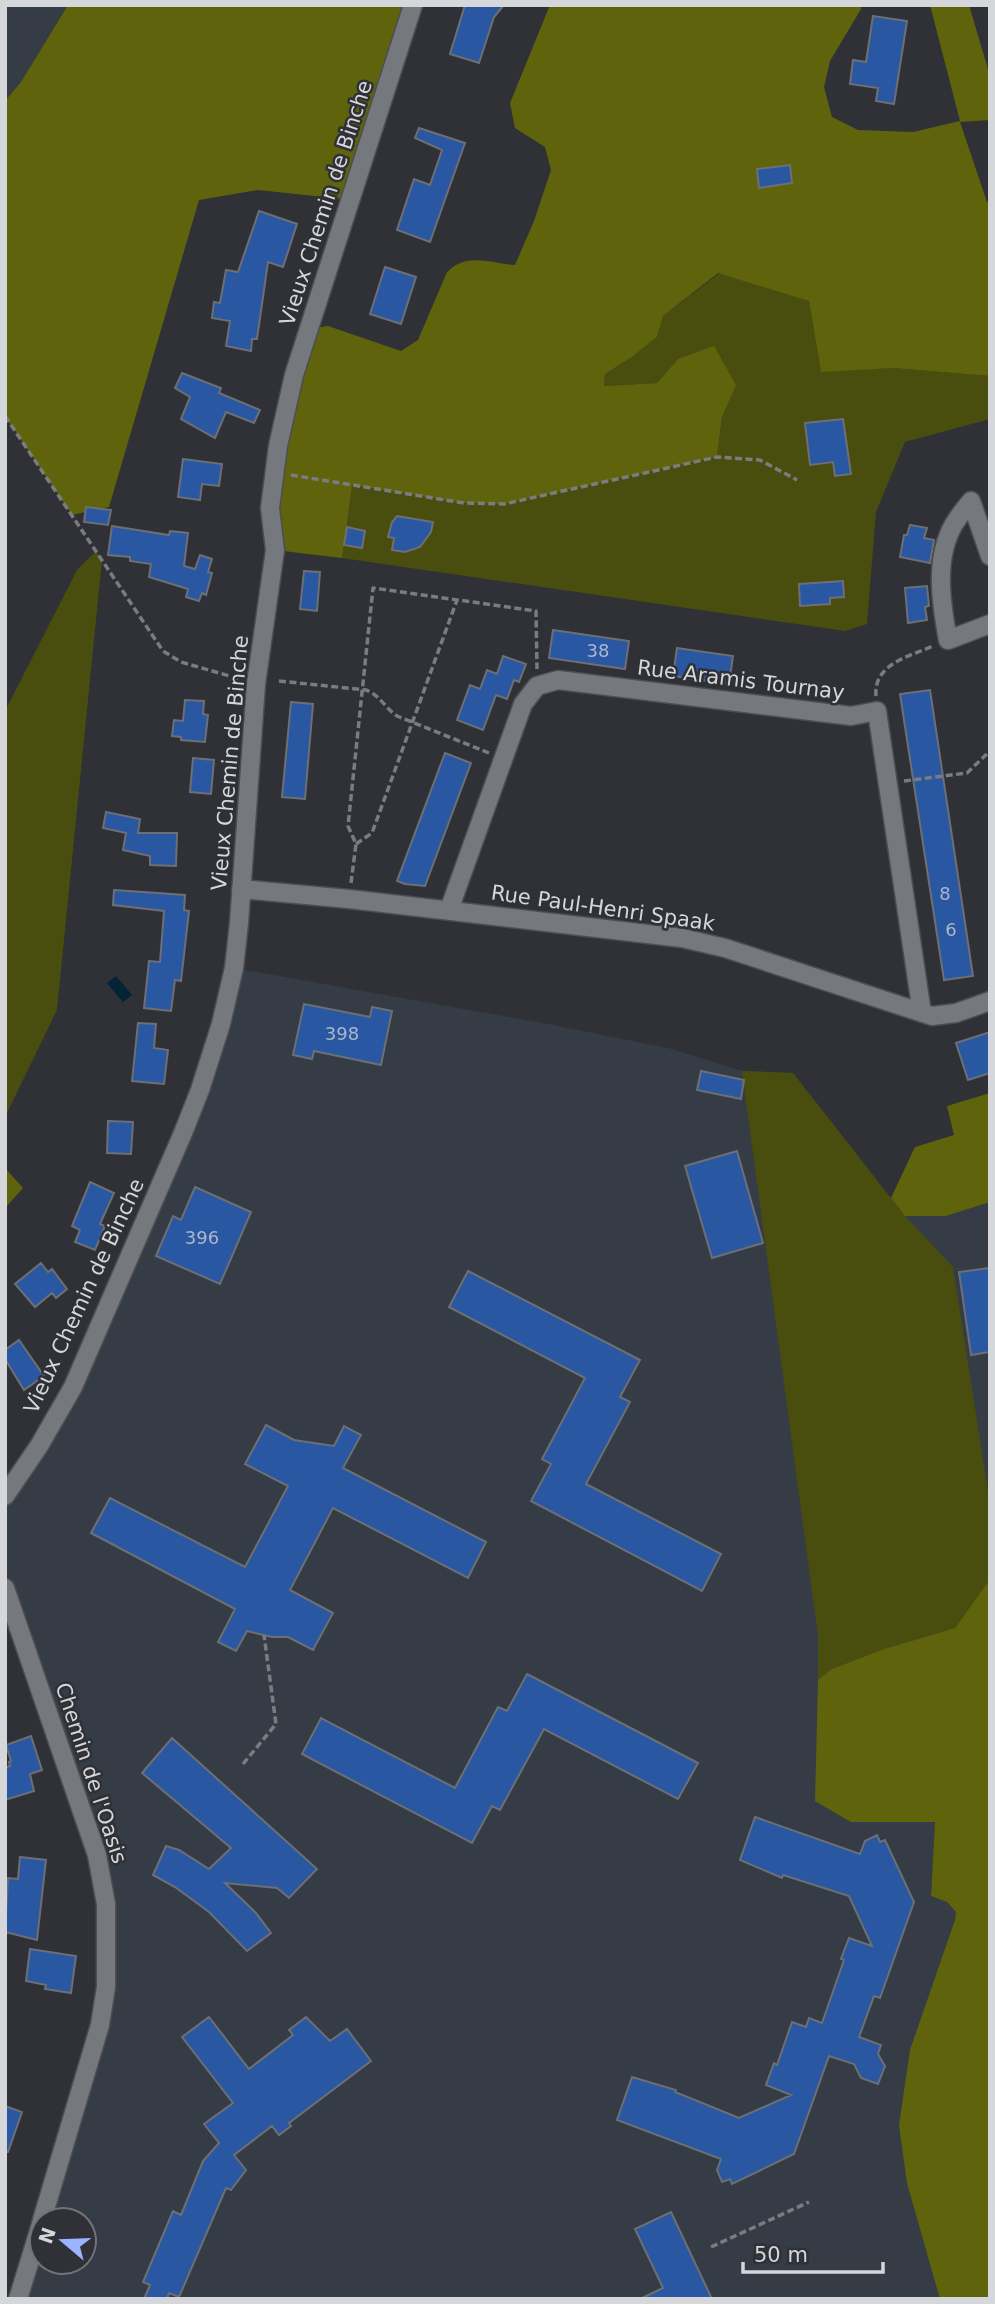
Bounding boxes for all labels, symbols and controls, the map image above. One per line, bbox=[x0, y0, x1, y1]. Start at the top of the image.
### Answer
street label: Vieux Chemin de Binche bbox=[275, 77, 377, 329]
street label: Vieux Chemin de Binche bbox=[207, 634, 253, 892]
house number: 38 bbox=[587, 640, 609, 661]
street label: Rue Aramis Tournay bbox=[636, 655, 846, 705]
street label: Rue Paul-Henri Spaak bbox=[490, 880, 717, 936]
house number: 8 bbox=[939, 883, 951, 904]
house number: 6 bbox=[945, 919, 957, 940]
house number: 398 bbox=[325, 1023, 359, 1044]
street label: Vieux Chemin de Binche bbox=[19, 1175, 149, 1417]
house number: 396 bbox=[185, 1227, 219, 1248]
street label: Chemin de l'Oasis bbox=[50, 1679, 132, 1867]
north arrow bbox=[28, 2206, 98, 2276]
text: N bbox=[34, 2224, 60, 2247]
scale bar bbox=[743, 2230, 883, 2274]
text: 50 m bbox=[754, 2243, 808, 2267]

